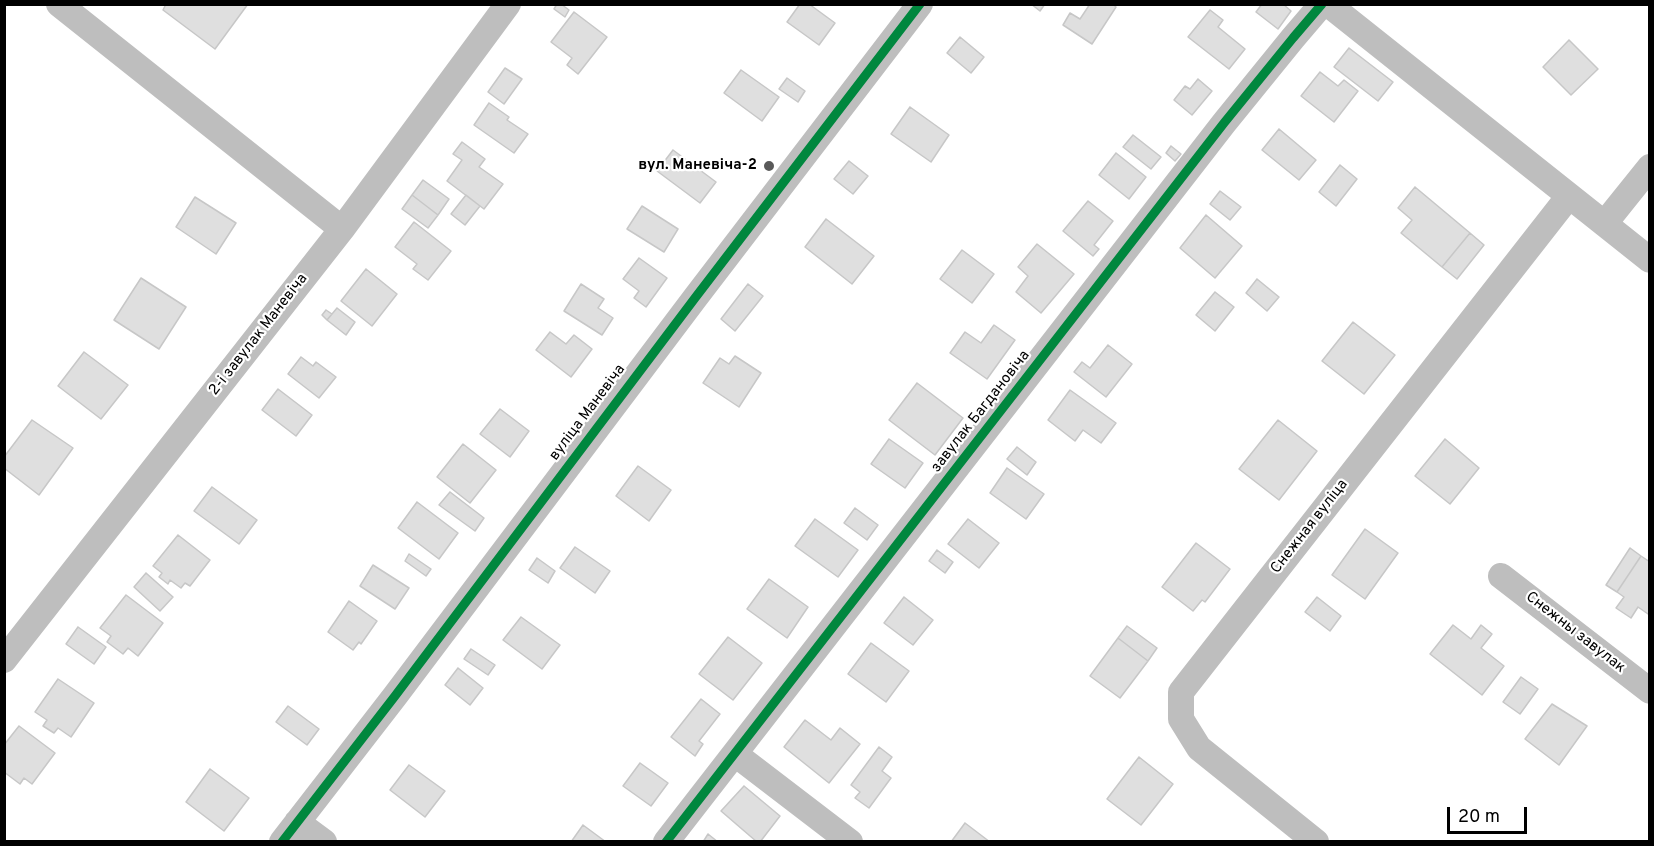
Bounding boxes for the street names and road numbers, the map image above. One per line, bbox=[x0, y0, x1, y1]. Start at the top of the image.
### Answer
street label: 2-і завулак Маневіча bbox=[206, 271, 312, 399]
street label: завулак Багдановіча bbox=[928, 347, 1034, 477]
street label: вуліца Маневіча bbox=[546, 361, 630, 465]
street label: Снежная вуліца bbox=[1268, 476, 1352, 578]
street label: Снежны завулак bbox=[1522, 589, 1628, 677]

